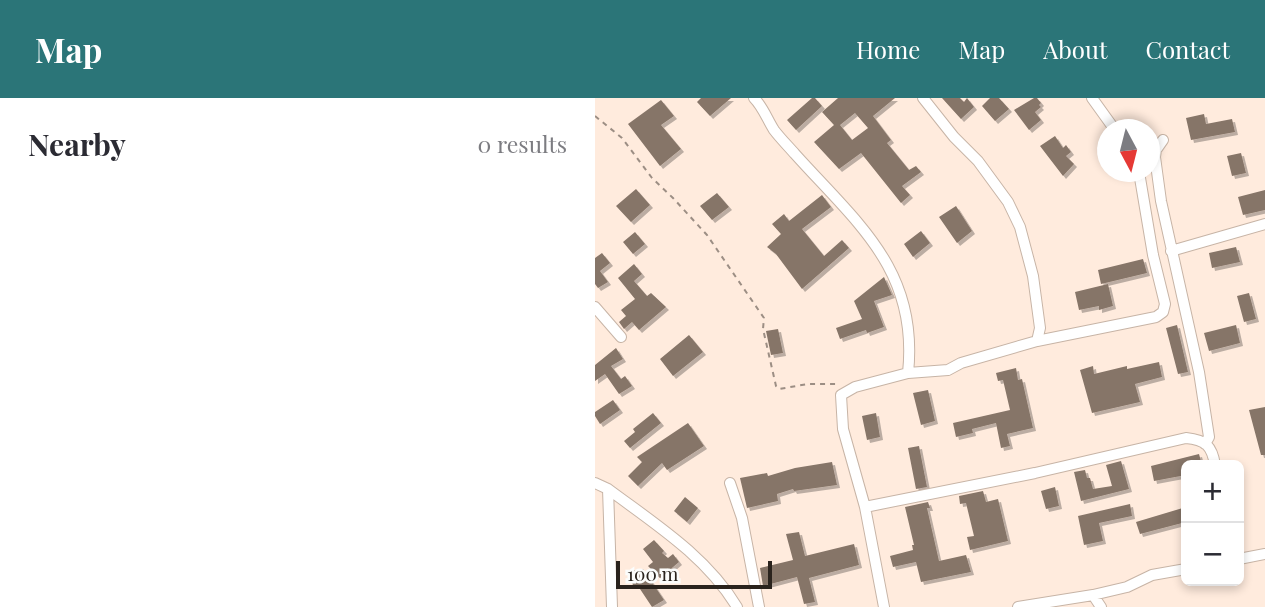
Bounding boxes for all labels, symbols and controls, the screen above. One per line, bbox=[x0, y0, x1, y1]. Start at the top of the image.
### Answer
text: Map bbox=[35, 27, 102, 71]
text: Home bbox=[856, 33, 920, 65]
text: Map bbox=[958, 33, 1005, 65]
text: About bbox=[1043, 33, 1107, 65]
text: Contact bbox=[1145, 33, 1230, 65]
north arrow bbox=[1097, 119, 1160, 182]
text: Nearby bbox=[28, 124, 126, 164]
text: 0 results bbox=[477, 128, 567, 159]
map controls bbox=[1181, 460, 1244, 586]
button: + bbox=[1181, 460, 1244, 523]
button: − bbox=[1181, 523, 1244, 586]
scale bar bbox=[616, 558, 772, 590]
text: 100 m bbox=[627, 560, 678, 586]

